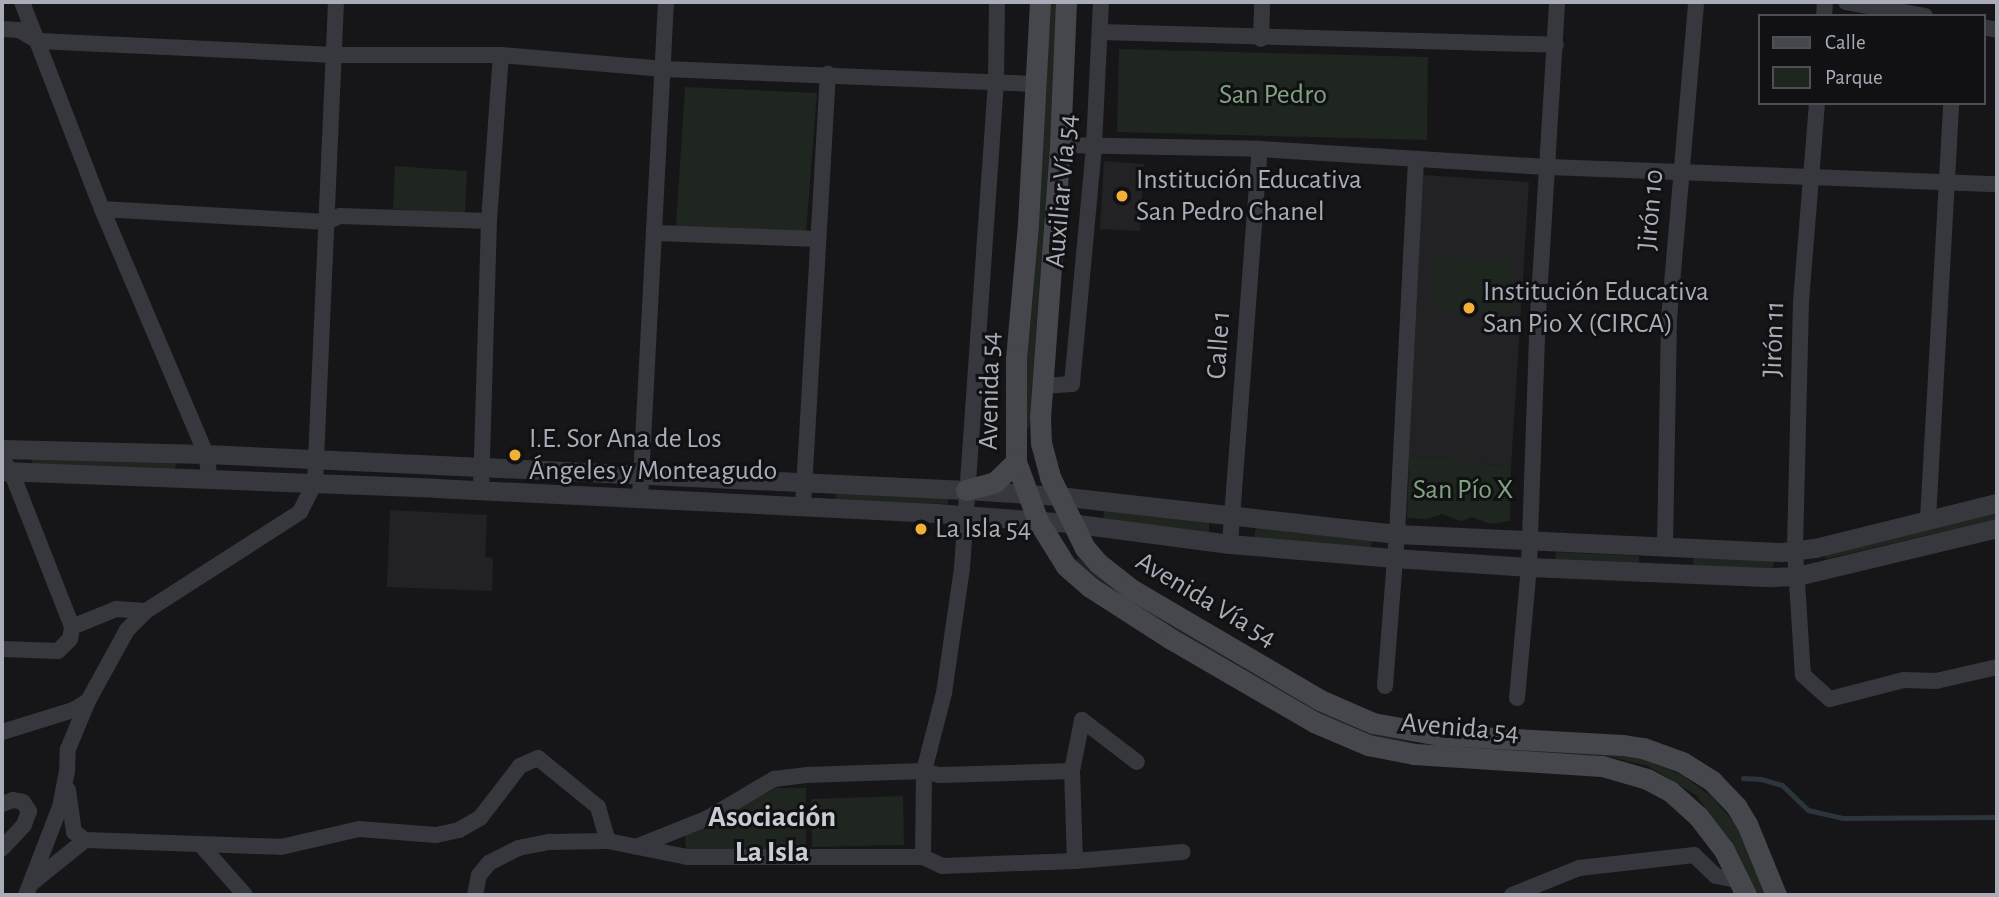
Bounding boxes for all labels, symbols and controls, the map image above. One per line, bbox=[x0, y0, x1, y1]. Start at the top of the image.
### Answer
legend bbox=[1758, 14, 1985, 105]
text: Calle bbox=[1825, 32, 1866, 53]
text: Parque bbox=[1825, 67, 1883, 88]
park label: San Pedro bbox=[1219, 78, 1327, 112]
street label: Auxiliar Vía 54 bbox=[1039, 113, 1085, 269]
place label: Institución Educativa San Pedro Chanel bbox=[1136, 163, 1362, 229]
street label: Jirón 10 bbox=[1631, 168, 1671, 252]
marker: Institución Educativa San Pedro Chanel bbox=[1114, 188, 1130, 204]
place label: Institución Educativa San Pio X (CIRCA) bbox=[1483, 275, 1709, 341]
marker: Institución Educativa San Pio X (CIRCA) bbox=[1461, 300, 1477, 316]
street label: Jirón 11 bbox=[1756, 300, 1792, 378]
street label: Calle 1 bbox=[1200, 310, 1238, 380]
street label: Avenida 54 bbox=[972, 331, 1008, 451]
place label: I.E. Sor Ana de Los Ángeles y Monteagudo bbox=[529, 422, 777, 488]
marker: I.E. Sor Ana de Los Ángeles y Monteagudo bbox=[507, 447, 523, 463]
park label: San Pío X bbox=[1413, 473, 1513, 507]
place label: La Isla 54 bbox=[935, 512, 1031, 546]
marker: La Isla 54 bbox=[913, 521, 929, 537]
street label: Avenida Vía 54 bbox=[1129, 545, 1283, 655]
street label: Avenida 54 bbox=[1400, 706, 1520, 750]
district label: Asociación La Isla bbox=[708, 799, 836, 870]

